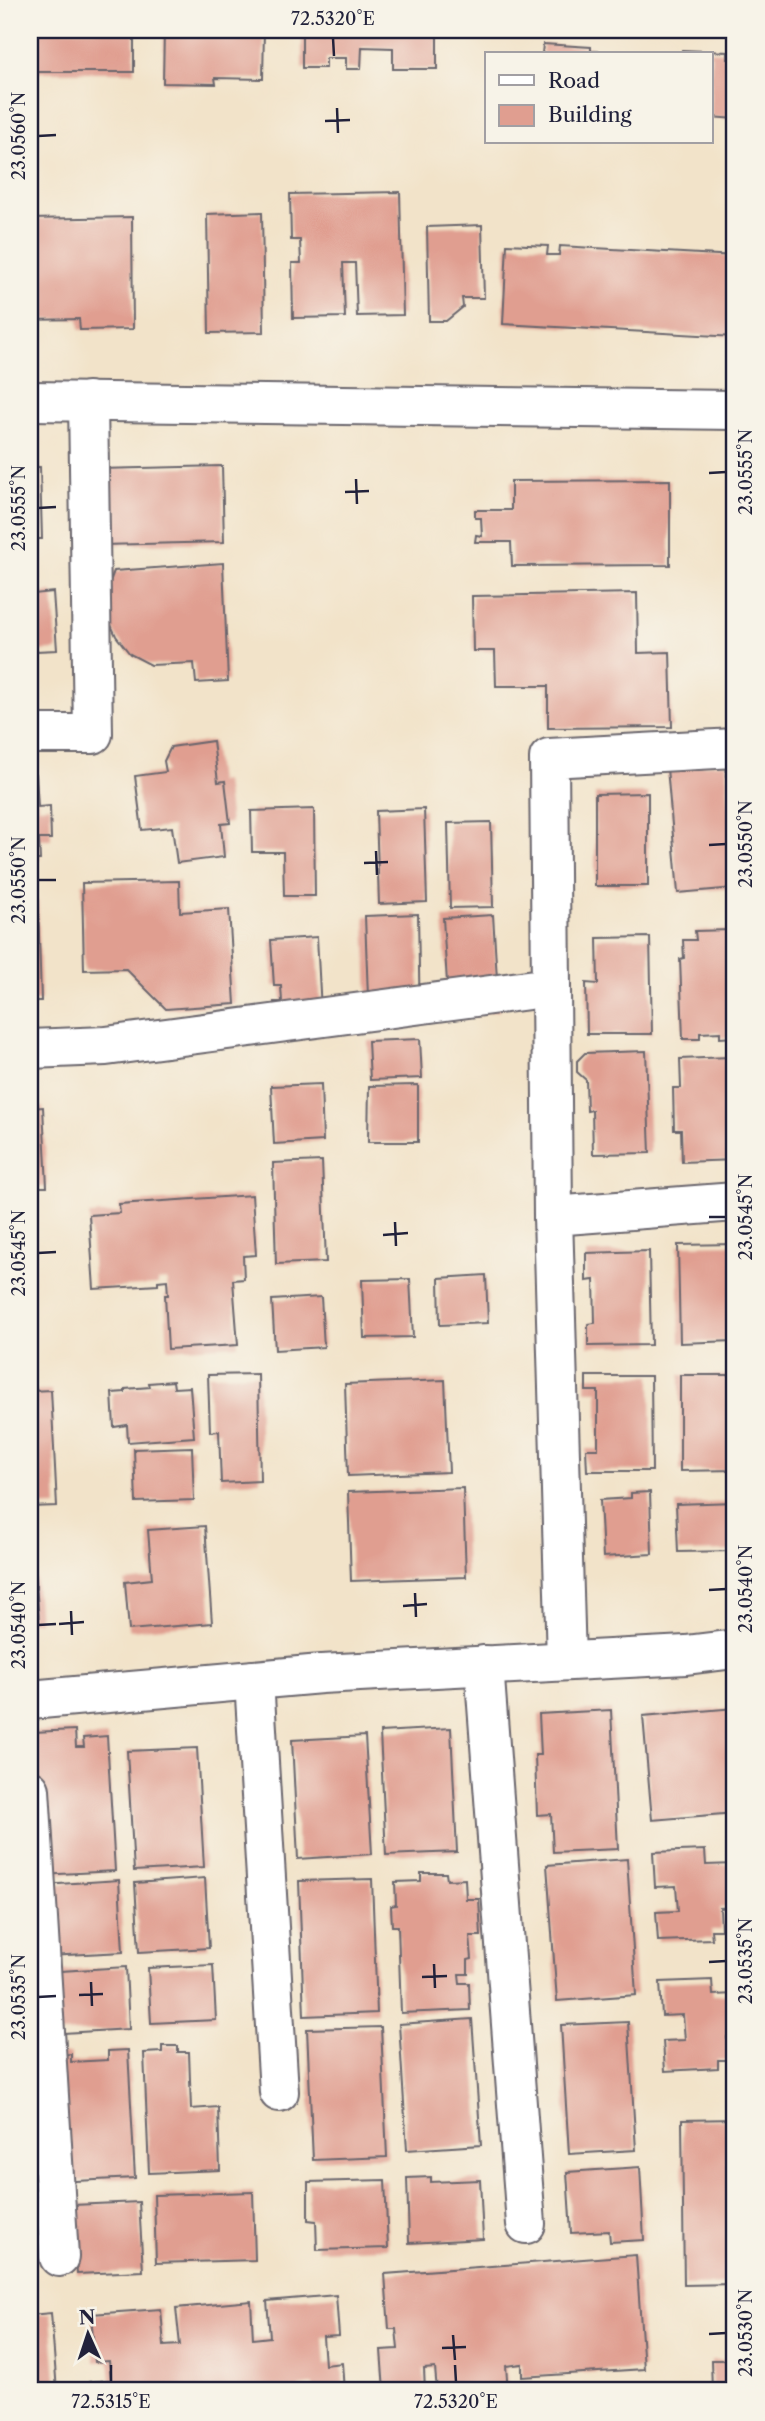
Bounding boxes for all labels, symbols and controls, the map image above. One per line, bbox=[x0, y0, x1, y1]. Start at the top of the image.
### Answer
text: 72.5320°E bbox=[291, 8, 375, 30]
legend bbox=[485, 52, 712, 144]
text: Road bbox=[548, 68, 600, 93]
text: 23.0560°N bbox=[8, 92, 30, 180]
text: Building bbox=[548, 102, 633, 127]
text: 23.0555°N bbox=[735, 429, 757, 515]
text: 23.0555°N bbox=[8, 465, 30, 551]
text: 23.0550°N bbox=[735, 800, 757, 888]
text: 23.0550°N bbox=[8, 836, 30, 924]
text: 23.0545°N bbox=[735, 1173, 757, 1260]
text: 23.0545°N bbox=[8, 1209, 30, 1296]
text: 23.0540°N bbox=[735, 1545, 757, 1633]
text: 23.0540°N bbox=[8, 1581, 30, 1669]
text: 23.0535°N bbox=[735, 1918, 757, 2004]
text: 23.0535°N bbox=[8, 1954, 30, 2040]
text: 23.0530°N bbox=[735, 2289, 757, 2377]
north arrow bbox=[52, 2298, 122, 2368]
text: N bbox=[78, 2306, 96, 2329]
text: 72.5315°E bbox=[71, 2391, 151, 2413]
text: 72.5320°E bbox=[414, 2391, 498, 2413]

